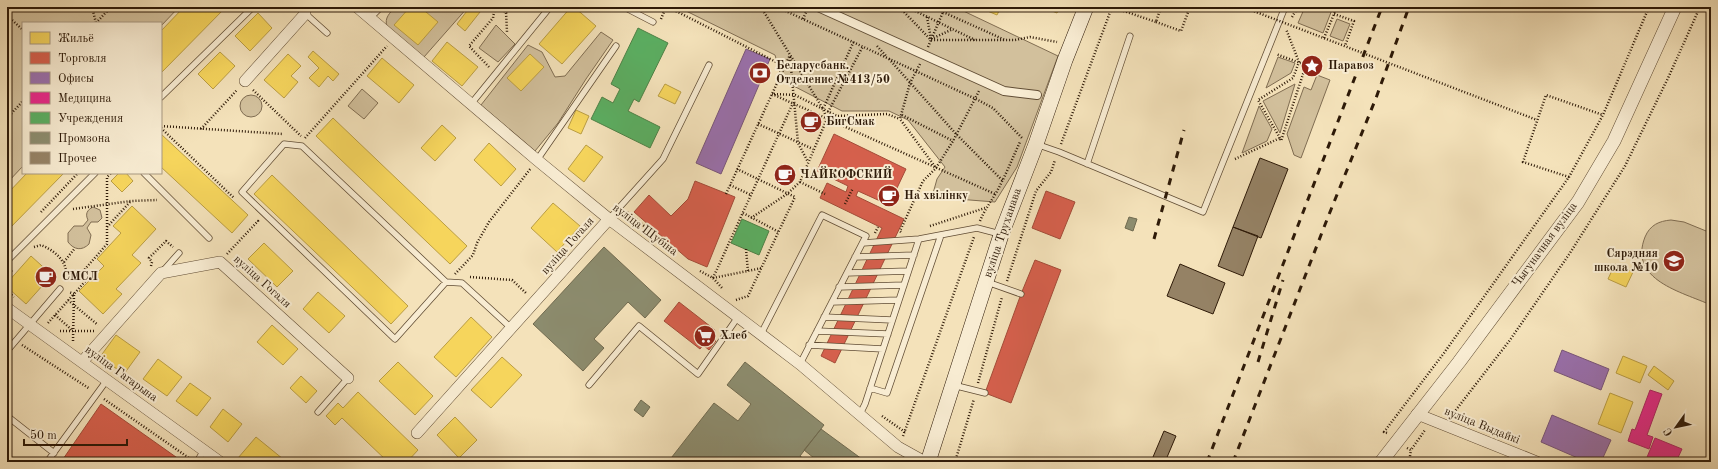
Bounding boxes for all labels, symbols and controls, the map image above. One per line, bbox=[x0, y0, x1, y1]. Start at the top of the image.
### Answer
legend bbox=[22, 22, 162, 174]
text: Жильё bbox=[58, 33, 94, 45]
text: Торговля bbox=[58, 53, 107, 65]
place icon: Паравоз bbox=[1299, 53, 1325, 79]
bank icon: Беларусбанк. Отделение №413/50 bbox=[747, 60, 773, 86]
place label: Беларусбанк. Отделение №413/50 bbox=[776, 60, 890, 86]
place label: Паравоз bbox=[1328, 60, 1374, 72]
text: Офисы bbox=[58, 73, 94, 85]
text: Медицина bbox=[58, 93, 112, 105]
cafe icon: БигСмак bbox=[798, 109, 824, 135]
text: Учреждения bbox=[58, 113, 123, 125]
place label: БигСмак bbox=[826, 116, 875, 128]
text: Промзона bbox=[58, 133, 110, 145]
text: Прочее bbox=[58, 153, 97, 165]
cafe icon: ЧАЙКОФСКИЙ bbox=[772, 162, 798, 188]
place label: ЧАЙКОФСКИЙ bbox=[800, 166, 893, 181]
cafe icon: На хвілінку bbox=[876, 183, 902, 209]
street label: вуліца Труханава bbox=[981, 186, 1024, 279]
place label: На хвілінку bbox=[904, 190, 968, 202]
street label: Чыгуначная вуліца bbox=[1509, 200, 1580, 290]
street label: вуліца Шубіна bbox=[610, 201, 680, 258]
street label: вуліца Гогаля bbox=[539, 214, 597, 277]
place label: Сярэдняя школа №10 bbox=[1594, 248, 1658, 274]
school or university icon: Сярэдняя школа №10 bbox=[1661, 248, 1687, 274]
street label: вуліца Гогаля bbox=[231, 253, 294, 311]
cafe icon: СМСЛ bbox=[33, 264, 59, 290]
place label: СМСЛ bbox=[62, 271, 98, 283]
supermarket icon: Хлеб bbox=[692, 323, 718, 349]
place label: Хлеб bbox=[720, 330, 747, 342]
street label: вуліца Гагарына bbox=[83, 343, 160, 404]
street label: вуліца Выдайкі bbox=[1443, 404, 1522, 447]
north arrow bbox=[1656, 407, 1696, 447]
scale bar bbox=[24, 421, 127, 447]
text: С bbox=[1662, 426, 1675, 438]
text: 50 m bbox=[30, 429, 57, 442]

